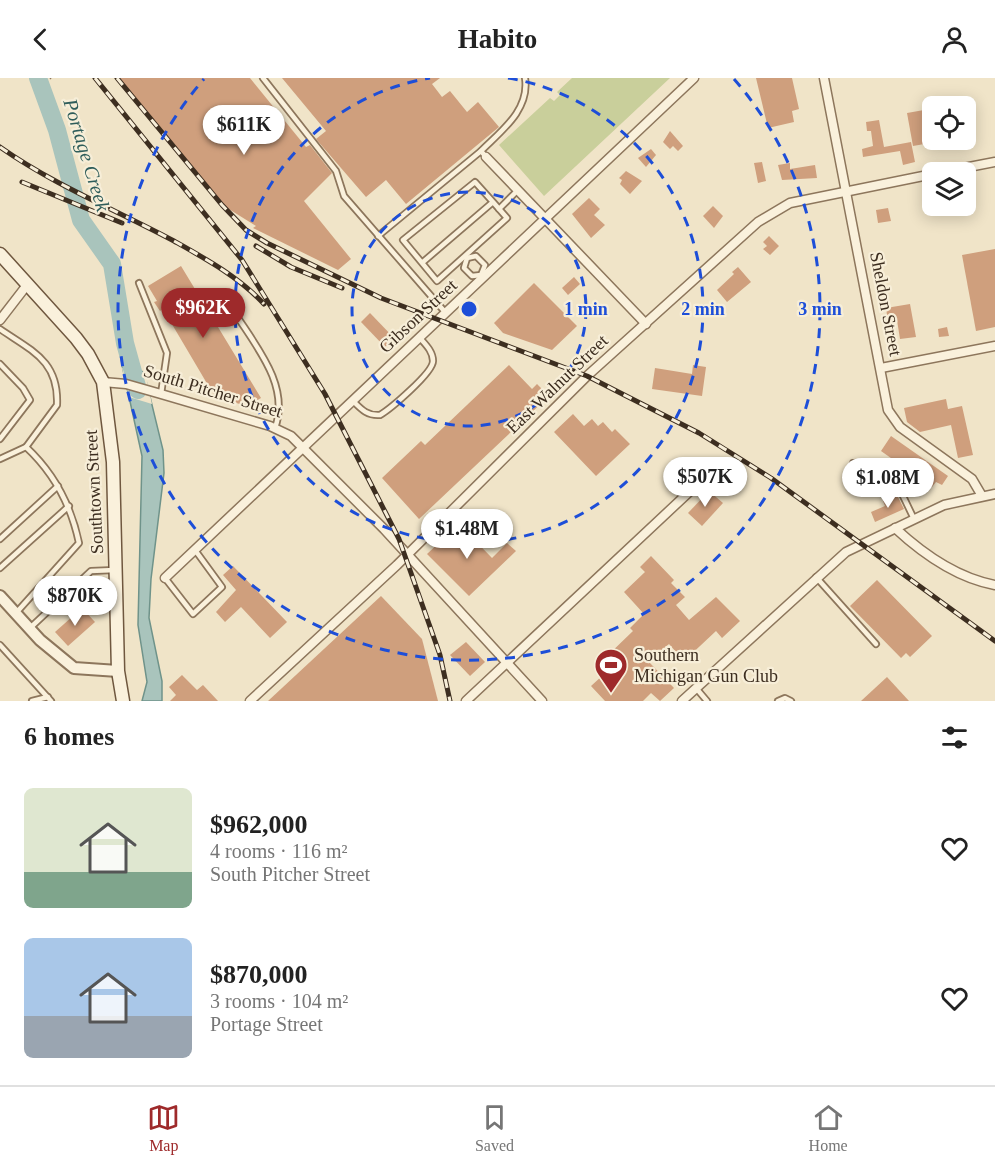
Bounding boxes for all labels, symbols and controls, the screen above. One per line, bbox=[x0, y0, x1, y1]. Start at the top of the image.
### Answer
icon: back bbox=[24, 23, 57, 56]
icon: person bbox=[938, 23, 971, 56]
text: Habito bbox=[458, 24, 537, 54]
water label: Portage Creek bbox=[58, 95, 115, 215]
map controls bbox=[922, 96, 976, 216]
button: locate bbox=[922, 96, 976, 150]
pin: $611K bbox=[202, 105, 286, 156]
text: $611K bbox=[217, 113, 271, 135]
button: layers bbox=[922, 162, 976, 216]
street label: Sheldon Street bbox=[866, 250, 906, 358]
street label: Gibson Street bbox=[375, 275, 461, 357]
pin: $962K bbox=[161, 288, 245, 339]
text: $962K bbox=[175, 296, 231, 318]
centre of rings bbox=[459, 299, 479, 319]
text: 1 min bbox=[564, 299, 608, 319]
text: 2 min bbox=[681, 299, 725, 319]
text: 3 min bbox=[798, 299, 842, 319]
street label: East Walnut Street bbox=[502, 331, 612, 437]
street label: South Pitcher Street bbox=[141, 360, 285, 422]
street label: Southtown Street bbox=[81, 429, 107, 555]
pin: $507K bbox=[663, 457, 747, 508]
pin: $1.08M bbox=[839, 458, 937, 509]
text: $507K bbox=[677, 465, 733, 487]
text: $1.08M bbox=[856, 466, 920, 488]
pin: $1.48M bbox=[418, 509, 516, 560]
text: $1.48M bbox=[435, 517, 499, 539]
pin: $870K bbox=[33, 576, 117, 627]
text: $870K bbox=[47, 584, 103, 606]
place label: Southern Michigan Gun Club bbox=[634, 645, 778, 686]
sports icon: Southern Michigan Gun Club bbox=[593, 647, 629, 694]
icon: filters bbox=[938, 721, 971, 754]
text: 6 homes bbox=[24, 722, 114, 751]
text: $962,000 bbox=[210, 810, 308, 839]
icon: home bbox=[72, 812, 144, 884]
icon: heart bbox=[938, 832, 971, 865]
text: 4 rooms · 116 m² bbox=[210, 840, 347, 862]
text: South Pitcher Street bbox=[210, 863, 370, 885]
text: $870,000 bbox=[210, 960, 308, 989]
icon: home bbox=[72, 962, 144, 1034]
icon: heart bbox=[938, 982, 971, 1015]
text: 3 rooms · 104 m² bbox=[210, 990, 348, 1012]
text: Portage Street bbox=[210, 1013, 323, 1035]
tab: Map bbox=[147, 1101, 180, 1155]
tab: Saved bbox=[475, 1101, 514, 1155]
tab: Home bbox=[809, 1101, 848, 1155]

